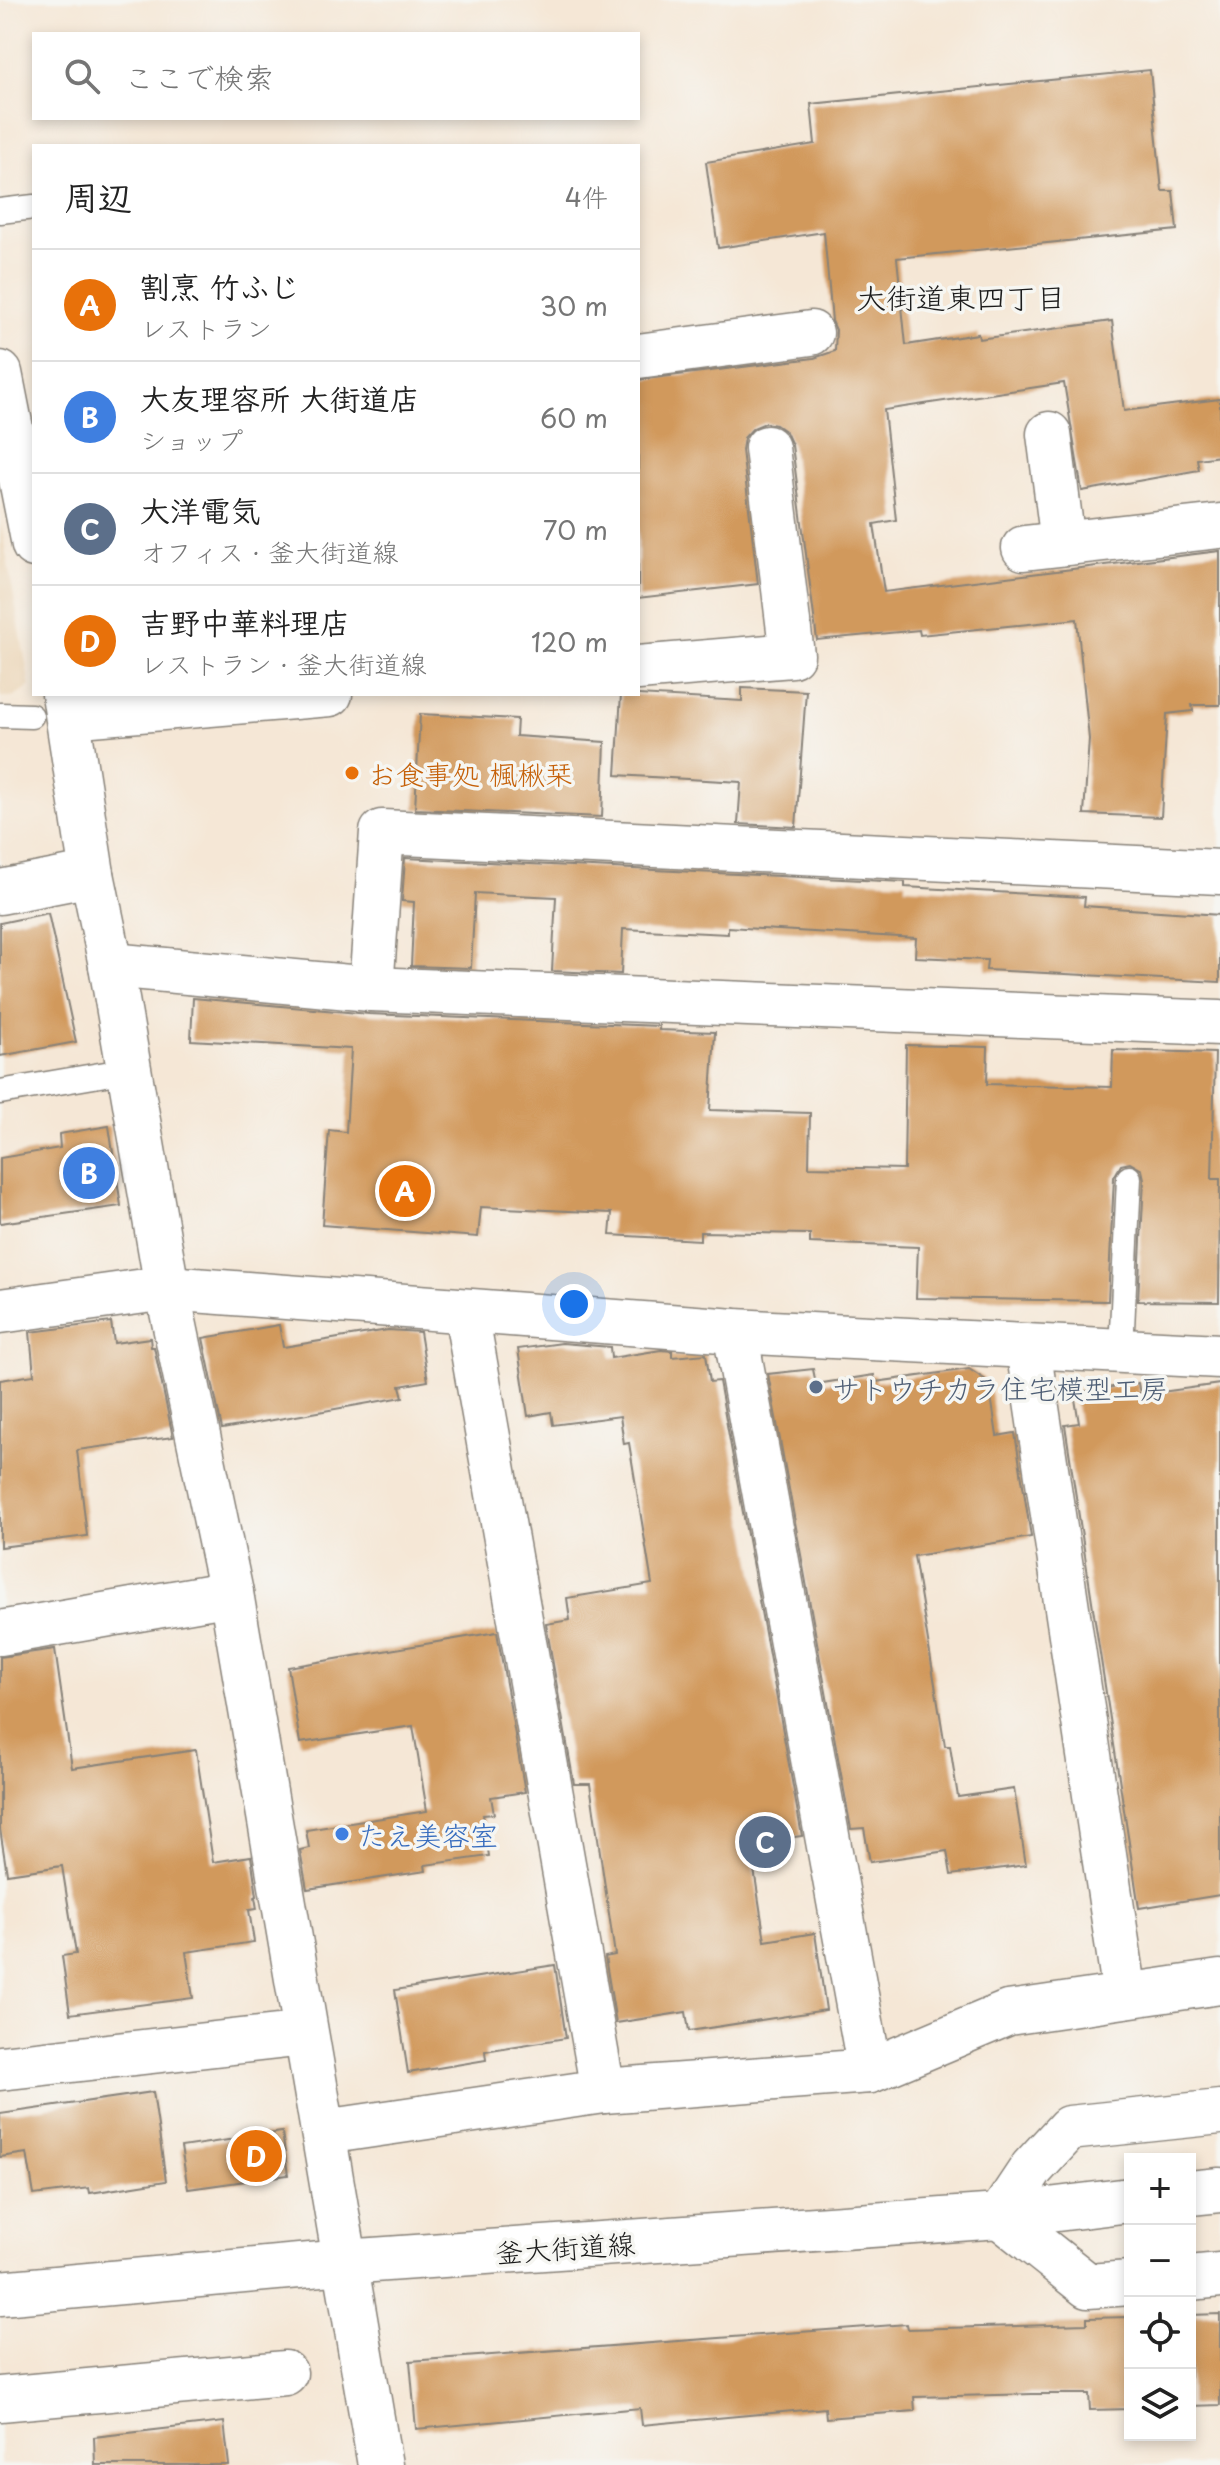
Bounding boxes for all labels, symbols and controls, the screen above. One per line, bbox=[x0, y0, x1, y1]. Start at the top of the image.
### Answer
search box bbox=[32, 32, 640, 120]
icon: search bbox=[60, 54, 104, 98]
text: ここで検索 bbox=[124, 54, 274, 99]
text: 周辺 bbox=[64, 170, 132, 222]
text: 4件 bbox=[565, 177, 608, 216]
text: 割烹 竹ふじ bbox=[140, 263, 300, 308]
district label: 大街道東四丁目 bbox=[856, 274, 1066, 319]
text: A bbox=[80, 286, 100, 325]
text: 30 m bbox=[540, 286, 608, 325]
text: レストラン bbox=[140, 308, 272, 347]
text: 大友理容所 大街道店 bbox=[140, 375, 420, 420]
text: B bbox=[81, 398, 99, 437]
text: 60 m bbox=[540, 398, 608, 437]
text: ショップ bbox=[140, 420, 243, 459]
text: 大洋電気 bbox=[140, 487, 260, 532]
text: C bbox=[80, 510, 100, 549]
text: 70 m bbox=[543, 510, 608, 549]
text: オフィス · 釜大街道線 bbox=[140, 532, 398, 571]
text: 吉野中華料理店 bbox=[140, 599, 350, 644]
text: D bbox=[80, 622, 100, 661]
text: 120 m bbox=[531, 622, 608, 661]
text: レストラン · 釜大街道線 bbox=[140, 644, 426, 683]
place label: お食事処 楓楸栞 bbox=[368, 752, 573, 795]
marker: お食事処 楓楸栞 bbox=[343, 764, 361, 782]
pin: B bbox=[63, 1143, 115, 1203]
pin: A bbox=[379, 1161, 431, 1221]
your location bbox=[554, 1284, 594, 1324]
place label: サトウチカラ住宅模型工房 bbox=[832, 1366, 1168, 1409]
marker: サトウチカラ住宅模型工房 bbox=[807, 1378, 825, 1396]
pin: C bbox=[739, 1812, 791, 1872]
place label: たえ美容室 bbox=[358, 1813, 498, 1856]
marker: たえ美容室 bbox=[333, 1825, 351, 1843]
pin: D bbox=[230, 2126, 282, 2186]
map controls bbox=[1124, 2153, 1196, 2441]
button: + bbox=[1124, 2153, 1196, 2225]
street label: 釜大街道線 bbox=[494, 2221, 636, 2273]
button: − bbox=[1124, 2225, 1196, 2297]
button: locate bbox=[1124, 2297, 1196, 2369]
button: layers bbox=[1124, 2369, 1196, 2441]

